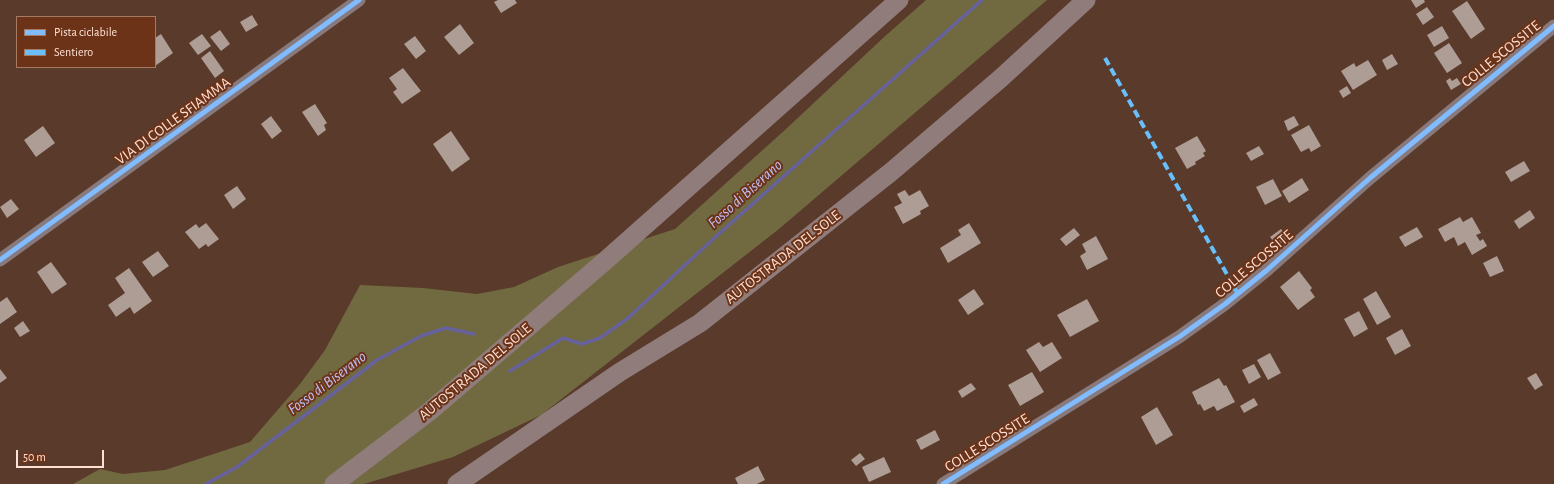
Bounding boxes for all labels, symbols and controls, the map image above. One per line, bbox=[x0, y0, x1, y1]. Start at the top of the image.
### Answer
legend bbox=[16, 16, 156, 68]
street label: COLLE SCOSSITE bbox=[1458, 17, 1544, 91]
text: Pista ciclabile bbox=[54, 26, 117, 38]
text: Sentiero bbox=[54, 46, 93, 58]
street label: VIA DI COLLE SFIAMMA bbox=[112, 73, 234, 169]
water label: Fosso di Biserano bbox=[704, 156, 786, 232]
street label: AUTOSTRADA DEL SOLE bbox=[722, 206, 844, 308]
street label: COLLE SCOSSITE bbox=[1211, 226, 1297, 302]
street label: AUTOSTRADA DEL SOLE bbox=[415, 320, 535, 424]
water label: Fosso di Biserano bbox=[284, 347, 370, 419]
street label: COLLE SCOSSITE bbox=[941, 410, 1033, 476]
scale bar bbox=[18, 442, 106, 468]
text: 50 m bbox=[23, 451, 46, 463]

